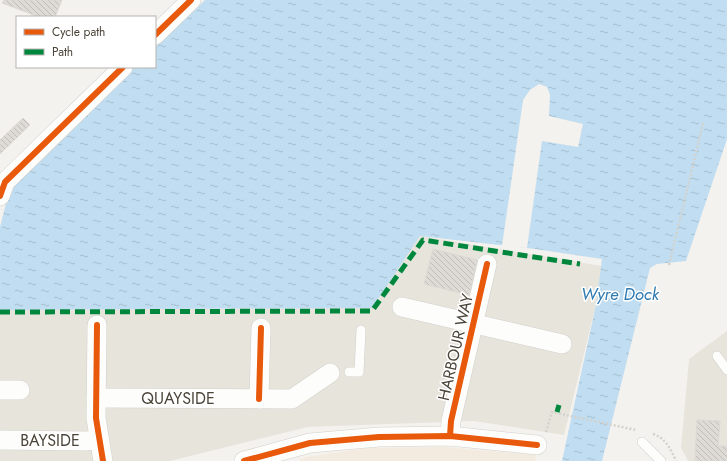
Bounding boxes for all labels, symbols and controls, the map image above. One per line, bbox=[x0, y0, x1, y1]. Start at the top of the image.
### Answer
legend bbox=[16, 16, 156, 68]
text: Cycle path bbox=[52, 23, 105, 41]
text: Path bbox=[52, 43, 73, 61]
water label: Wyre Dock bbox=[581, 282, 660, 306]
street label: HARBOUR WAY bbox=[432, 291, 479, 403]
street label: QUAYSIDE bbox=[141, 387, 215, 410]
street label: BAYSIDE bbox=[20, 429, 80, 452]

